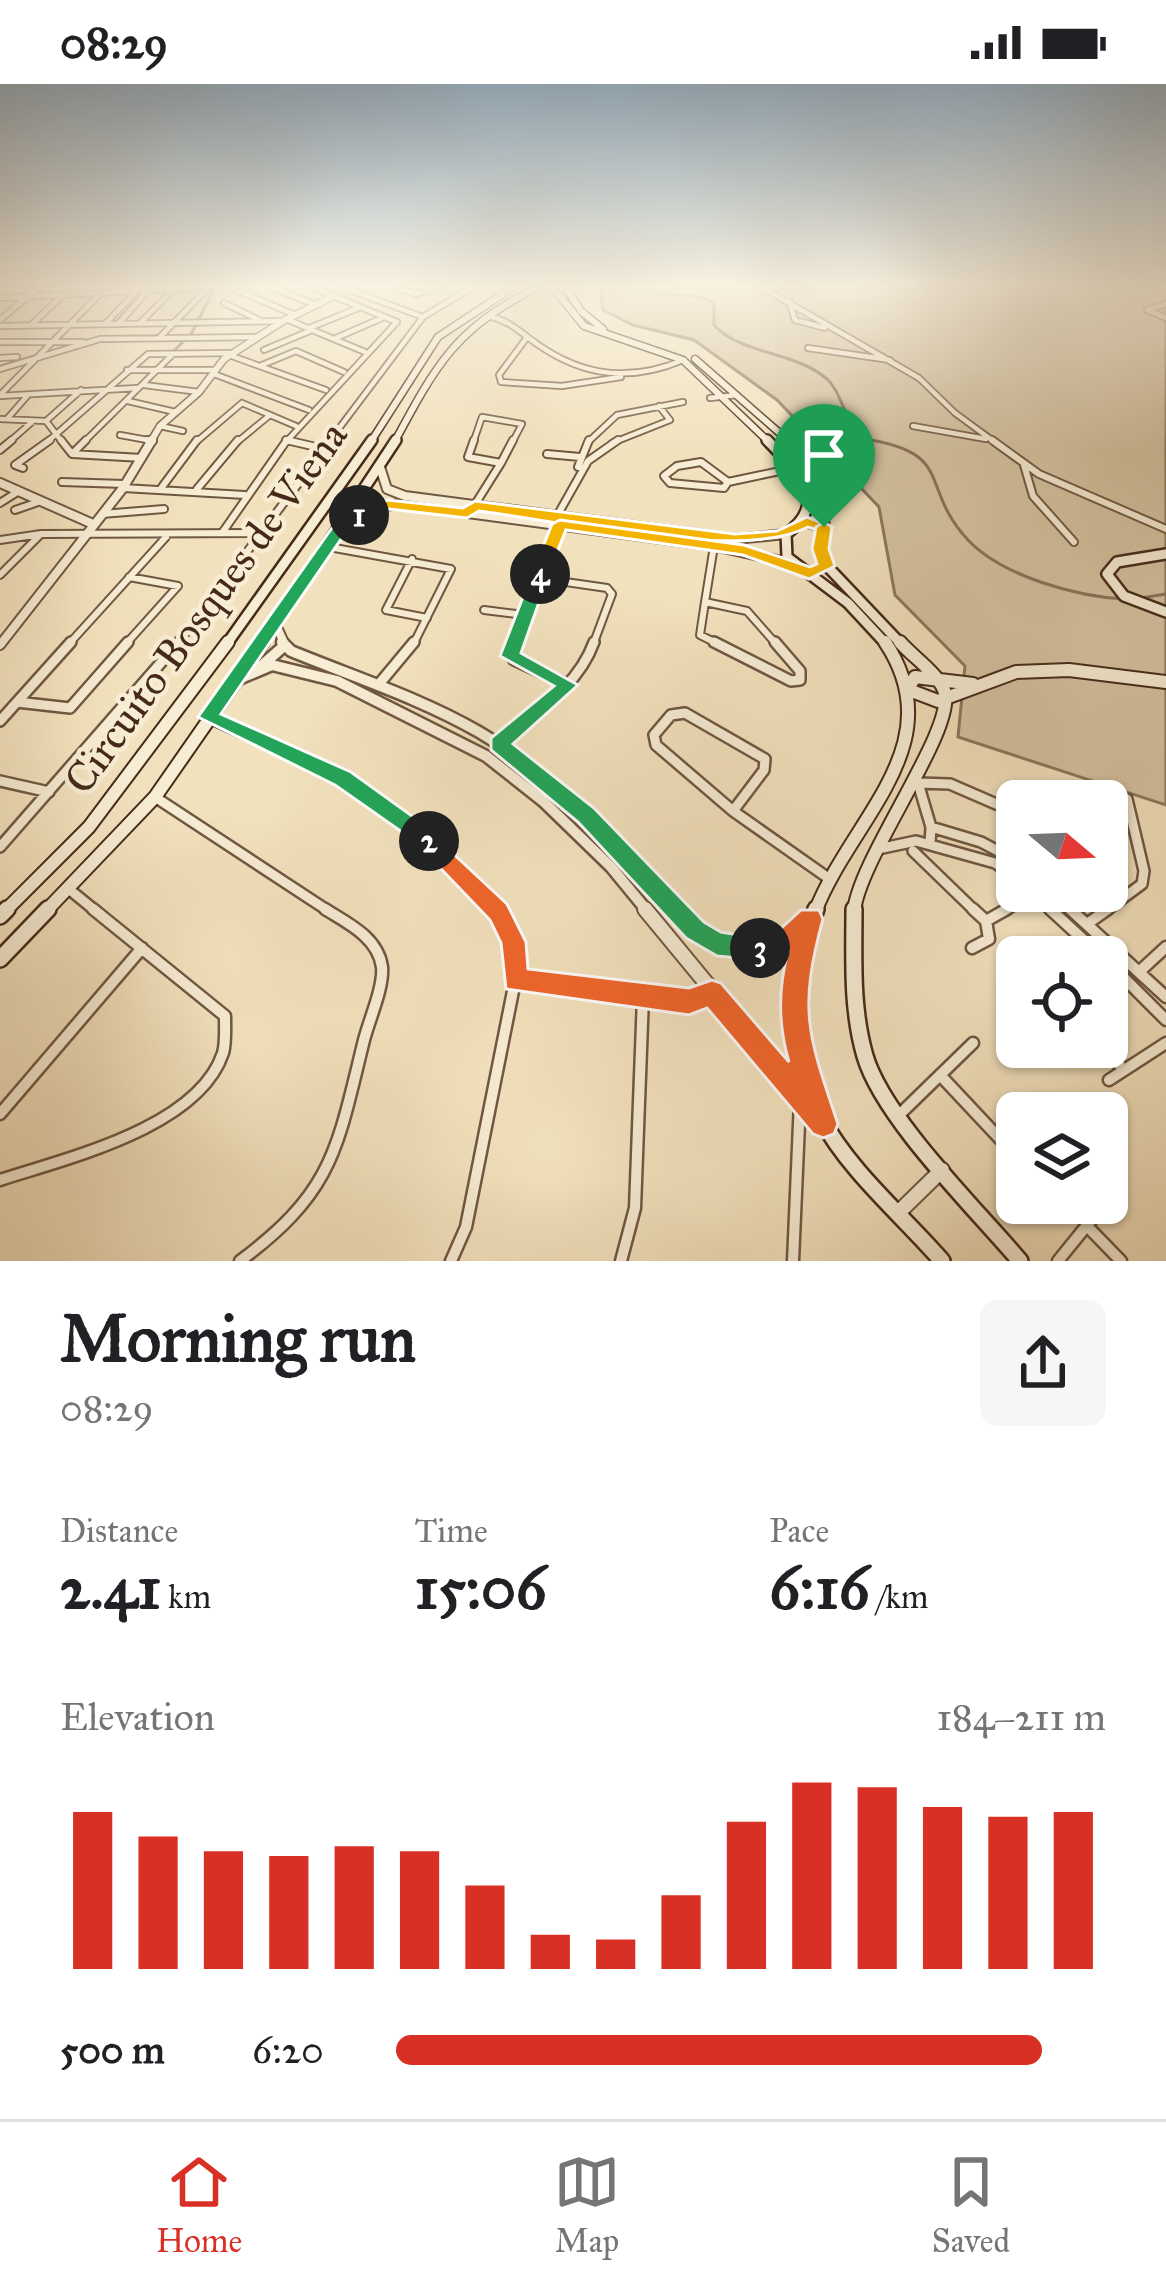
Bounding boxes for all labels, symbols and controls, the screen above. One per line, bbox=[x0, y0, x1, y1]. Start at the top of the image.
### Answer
text: 08:29 bbox=[60, 15, 168, 70]
pin bbox=[773, 404, 875, 527]
street label: Circuito Bosques de Viena bbox=[53, 411, 359, 804]
icon: arrive bbox=[791, 422, 857, 488]
pin: 1 bbox=[329, 485, 389, 545]
text: 1 bbox=[352, 495, 366, 535]
pin: 4 bbox=[510, 544, 570, 604]
text: 4 bbox=[531, 554, 549, 594]
north arrow bbox=[996, 780, 1128, 912]
map controls bbox=[996, 780, 1128, 1224]
pin: 2 bbox=[399, 811, 459, 871]
text: 2 bbox=[421, 821, 437, 861]
pin: 3 bbox=[730, 918, 790, 978]
text: 3 bbox=[753, 928, 767, 968]
button: locate bbox=[996, 936, 1128, 1068]
button: layers bbox=[996, 1092, 1128, 1224]
text: Morning run bbox=[60, 1298, 416, 1379]
button: share bbox=[980, 1300, 1106, 1426]
text: 08:29 bbox=[60, 1384, 153, 1432]
text: Distance bbox=[60, 1511, 178, 1551]
text: Time bbox=[415, 1511, 488, 1551]
text: Pace bbox=[769, 1511, 829, 1551]
text: 2.41 bbox=[60, 1551, 161, 1624]
text: 15:06 bbox=[415, 1551, 547, 1624]
text: 6:16 bbox=[769, 1551, 870, 1624]
text: km bbox=[161, 1577, 211, 1617]
text: /km bbox=[870, 1577, 929, 1617]
text: Elevation bbox=[60, 1693, 215, 1741]
text: 184–211 m bbox=[936, 1693, 1106, 1741]
text: 500 m bbox=[60, 2026, 165, 2074]
text: 6:20 bbox=[252, 2026, 324, 2074]
tab: Home bbox=[156, 2149, 242, 2261]
tab: Map bbox=[554, 2149, 620, 2261]
tab: Saved bbox=[932, 2149, 1010, 2261]

